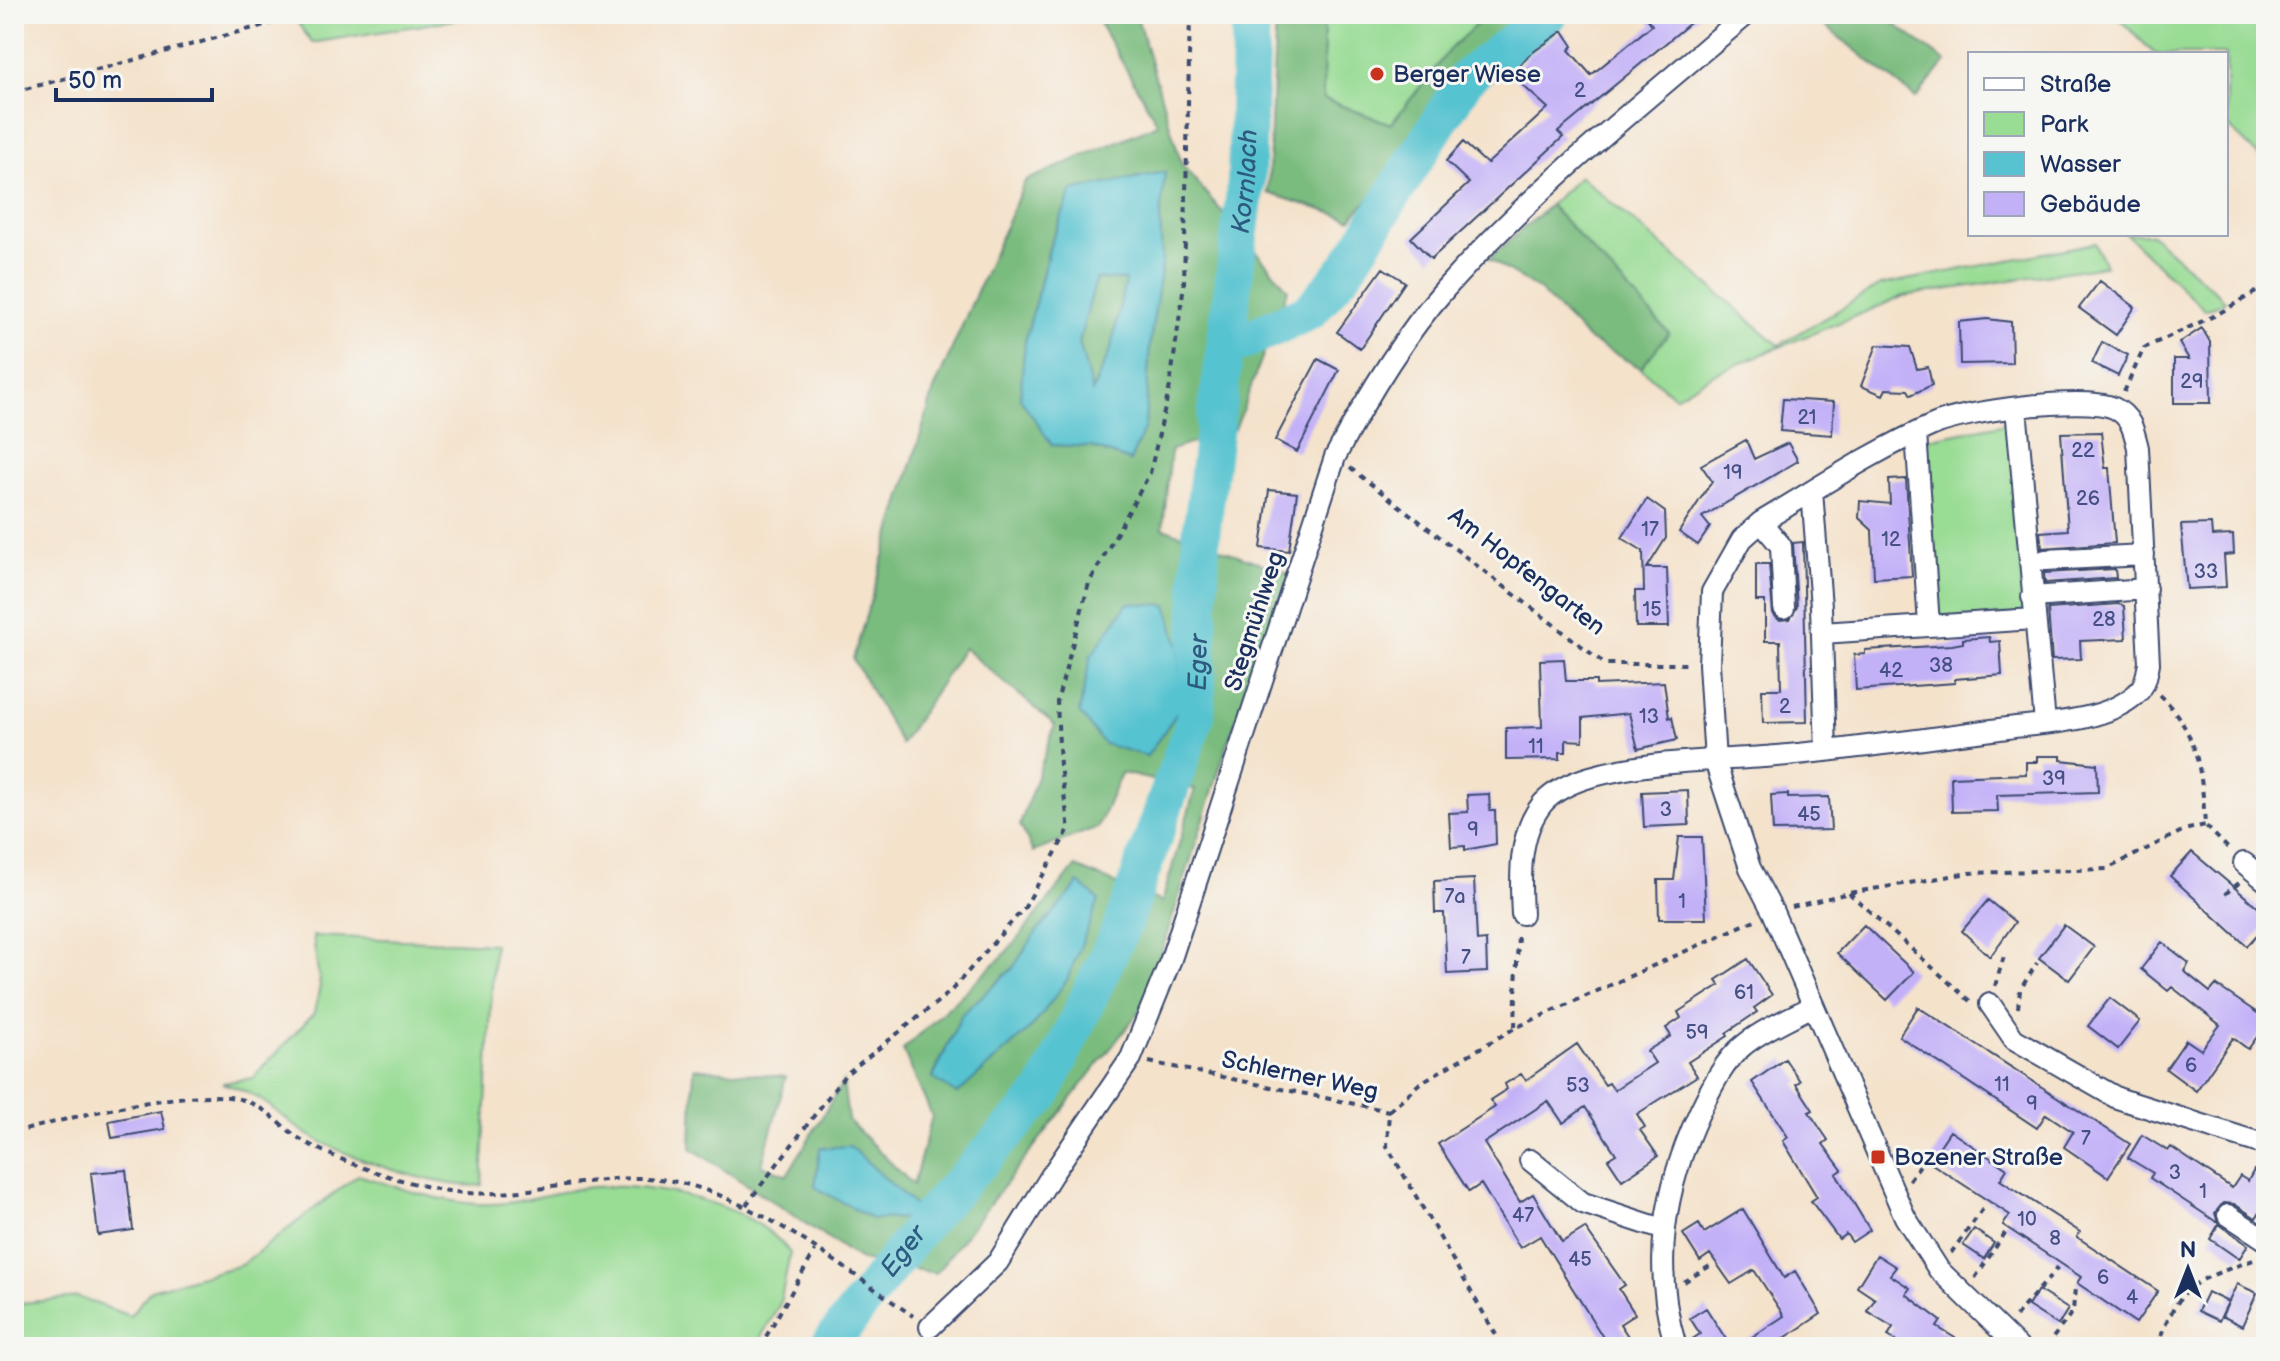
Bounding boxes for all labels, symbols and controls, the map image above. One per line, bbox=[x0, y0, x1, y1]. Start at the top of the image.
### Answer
scale bar bbox=[56, 52, 212, 102]
legend bbox=[1968, 52, 2228, 236]
place label: Berger Wiese bbox=[1393, 60, 1541, 89]
marker: Berger Wiese bbox=[1368, 65, 1386, 83]
text: 50 m bbox=[68, 66, 122, 95]
text: Straße bbox=[2040, 70, 2111, 99]
house number: 2 bbox=[1574, 79, 1586, 103]
text: Park bbox=[2040, 110, 2088, 139]
water label: Kornlach bbox=[1226, 129, 1265, 235]
text: Wasser bbox=[2040, 150, 2121, 179]
text: Gebäude bbox=[2040, 190, 2141, 219]
house number: 29 bbox=[2180, 370, 2204, 394]
house number: 21 bbox=[1797, 406, 1817, 430]
house number: 22 bbox=[2071, 439, 2095, 463]
house number: 19 bbox=[1723, 461, 1743, 485]
house number: 26 bbox=[2076, 487, 2100, 511]
street label: Am Hopfengarten bbox=[1442, 501, 1611, 642]
house number: 17 bbox=[1641, 518, 1659, 542]
house number: 12 bbox=[1881, 528, 1901, 552]
street label: Stegmühlweg bbox=[1218, 548, 1291, 695]
house number: 33 bbox=[2194, 560, 2218, 584]
house number: 15 bbox=[1642, 598, 1662, 622]
house number: 28 bbox=[2092, 608, 2116, 632]
water label: Eger bbox=[1183, 632, 1215, 691]
house number: 38 bbox=[1929, 654, 1953, 678]
house number: 42 bbox=[1879, 659, 1903, 683]
house number: 2 bbox=[1779, 695, 1791, 719]
house number: 13 bbox=[1639, 705, 1659, 729]
house number: 11 bbox=[1528, 735, 1544, 759]
house number: 39 bbox=[2042, 767, 2066, 791]
house number: 3 bbox=[1660, 798, 1672, 822]
house number: 45 bbox=[1797, 803, 1821, 827]
house number: 9 bbox=[1467, 818, 1479, 842]
house number: 7a bbox=[1444, 885, 1466, 909]
house number: 1 bbox=[1678, 890, 1686, 914]
house number: 7 bbox=[1461, 946, 1471, 970]
house number: 61 bbox=[1734, 981, 1754, 1005]
house number: 59 bbox=[1685, 1021, 1709, 1045]
street label: Schlerner Weg bbox=[1219, 1045, 1381, 1106]
house number: 6 bbox=[2185, 1054, 2197, 1078]
house number: 11 bbox=[1994, 1073, 2010, 1097]
house number: 53 bbox=[1566, 1074, 1590, 1098]
house number: 9 bbox=[2026, 1092, 2038, 1116]
house number: 7 bbox=[2081, 1127, 2091, 1151]
place label: Bozener Straße bbox=[1894, 1143, 2063, 1172]
marker: Bozener Straße bbox=[1869, 1148, 1887, 1166]
house number: 3 bbox=[2169, 1161, 2181, 1185]
house number: 1 bbox=[2199, 1180, 2207, 1204]
house number: 47 bbox=[1512, 1204, 1534, 1228]
house number: 10 bbox=[2017, 1208, 2037, 1232]
water label: Eger bbox=[874, 1218, 934, 1283]
house number: 8 bbox=[2049, 1227, 2061, 1251]
north arrow bbox=[2148, 1229, 2228, 1309]
text: N bbox=[2180, 1237, 2196, 1264]
house number: 45 bbox=[1568, 1248, 1592, 1272]
house number: 6 bbox=[2097, 1266, 2109, 1290]
house number: 4 bbox=[2126, 1286, 2138, 1310]

